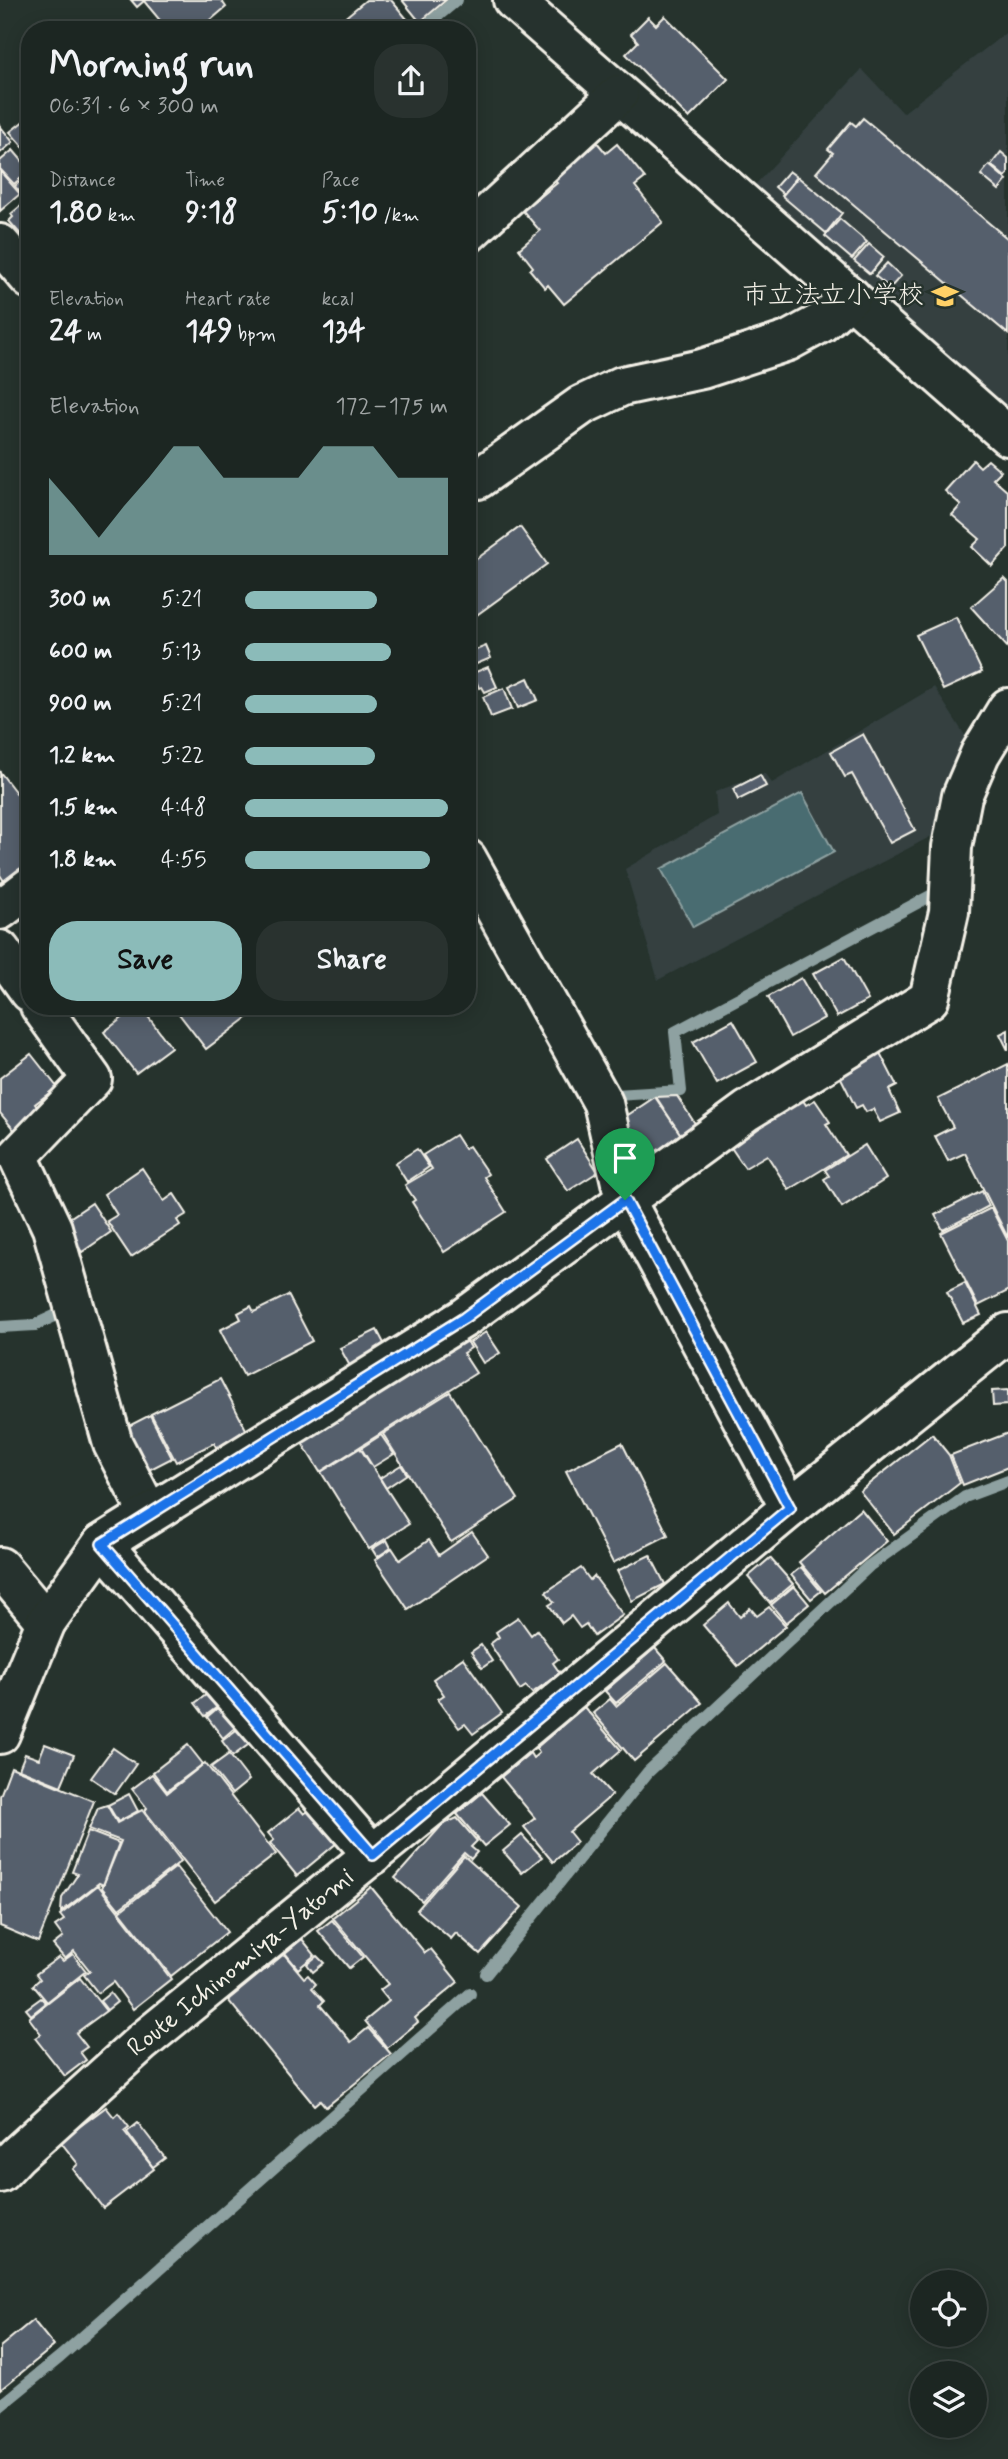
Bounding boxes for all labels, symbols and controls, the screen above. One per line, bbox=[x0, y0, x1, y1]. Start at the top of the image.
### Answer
text: Morning run bbox=[49, 41, 254, 90]
button: share bbox=[374, 44, 448, 118]
text: 06:31 · 6 × 300 m bbox=[49, 92, 219, 122]
text: Distance bbox=[49, 168, 116, 193]
text: Time bbox=[185, 168, 225, 193]
text: Pace bbox=[322, 168, 359, 193]
text: 1.80 bbox=[49, 193, 103, 232]
text: 9:18 bbox=[185, 193, 238, 232]
text: 5:10 bbox=[322, 193, 378, 232]
text: km bbox=[103, 203, 136, 228]
text: /km bbox=[378, 203, 419, 228]
place label: 市立法立小学校 bbox=[742, 279, 924, 313]
school or university icon: 市立法立小学校 bbox=[930, 281, 960, 311]
text: Elevation bbox=[49, 287, 124, 312]
text: Heart rate bbox=[185, 287, 271, 312]
text: kcal bbox=[322, 287, 354, 312]
text: 24 bbox=[49, 312, 82, 351]
text: 149 bbox=[185, 312, 233, 351]
text: 134 bbox=[322, 312, 365, 351]
text: m bbox=[82, 322, 102, 347]
text: bpm bbox=[233, 322, 276, 347]
text: Elevation bbox=[49, 392, 140, 422]
text: 172–175 m bbox=[336, 392, 448, 422]
text: 300 m bbox=[49, 585, 111, 615]
text: 5:21 bbox=[161, 585, 202, 615]
text: 600 m bbox=[49, 637, 112, 667]
text: 5:13 bbox=[161, 637, 201, 667]
text: 900 m bbox=[49, 689, 112, 719]
text: 5:21 bbox=[161, 689, 202, 719]
text: 1.2 km bbox=[49, 741, 115, 771]
text: 5:22 bbox=[161, 741, 204, 771]
text: 1.5 km bbox=[49, 793, 118, 823]
text: 4:48 bbox=[161, 793, 207, 823]
text: 1.8 km bbox=[49, 845, 117, 875]
text: 4:55 bbox=[161, 845, 207, 875]
button: Save bbox=[49, 921, 242, 1001]
button: Share bbox=[256, 921, 448, 1001]
pin bbox=[595, 1128, 655, 1200]
icon: arrive bbox=[606, 1139, 644, 1177]
street label: Route Ichinomiya-Yatomi bbox=[121, 1861, 361, 2065]
map controls bbox=[910, 2270, 987, 2438]
button: locate bbox=[910, 2270, 987, 2347]
button: layers bbox=[910, 2361, 987, 2438]

